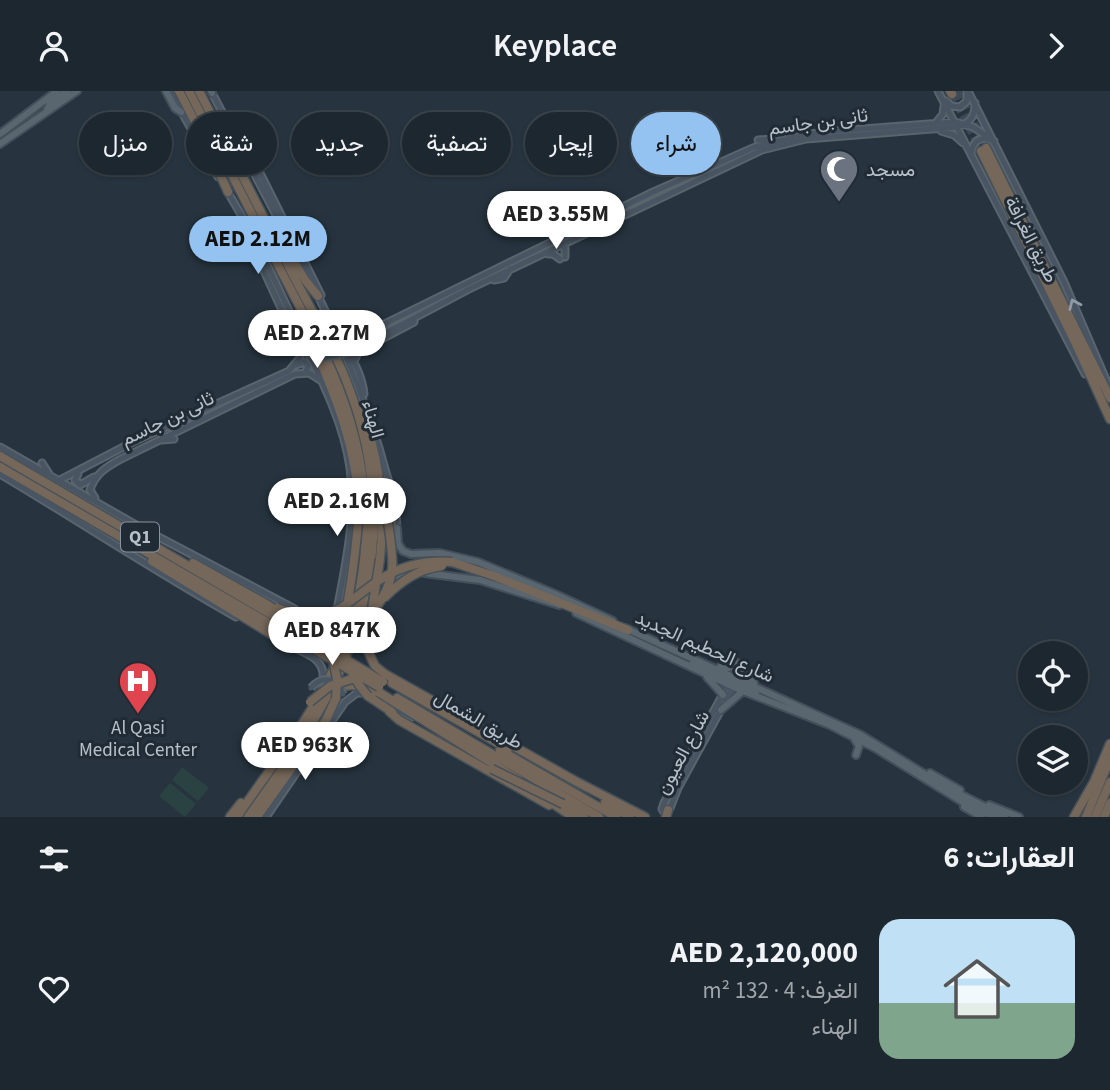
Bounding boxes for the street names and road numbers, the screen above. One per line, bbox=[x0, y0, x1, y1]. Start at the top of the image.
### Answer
street label: ثانى بن جاسم bbox=[766, 102, 870, 143]
street label: طريق الغرافة bbox=[997, 192, 1064, 288]
street label: ثانى بن جاسم bbox=[117, 385, 219, 454]
street label: الهناء bbox=[354, 397, 391, 442]
road number: Q1 bbox=[121, 523, 159, 552]
street label: شارع الحطيم الجديد bbox=[631, 605, 778, 690]
street label: طريق الشمال bbox=[429, 684, 527, 756]
street label: شارع العيون bbox=[650, 706, 717, 800]

